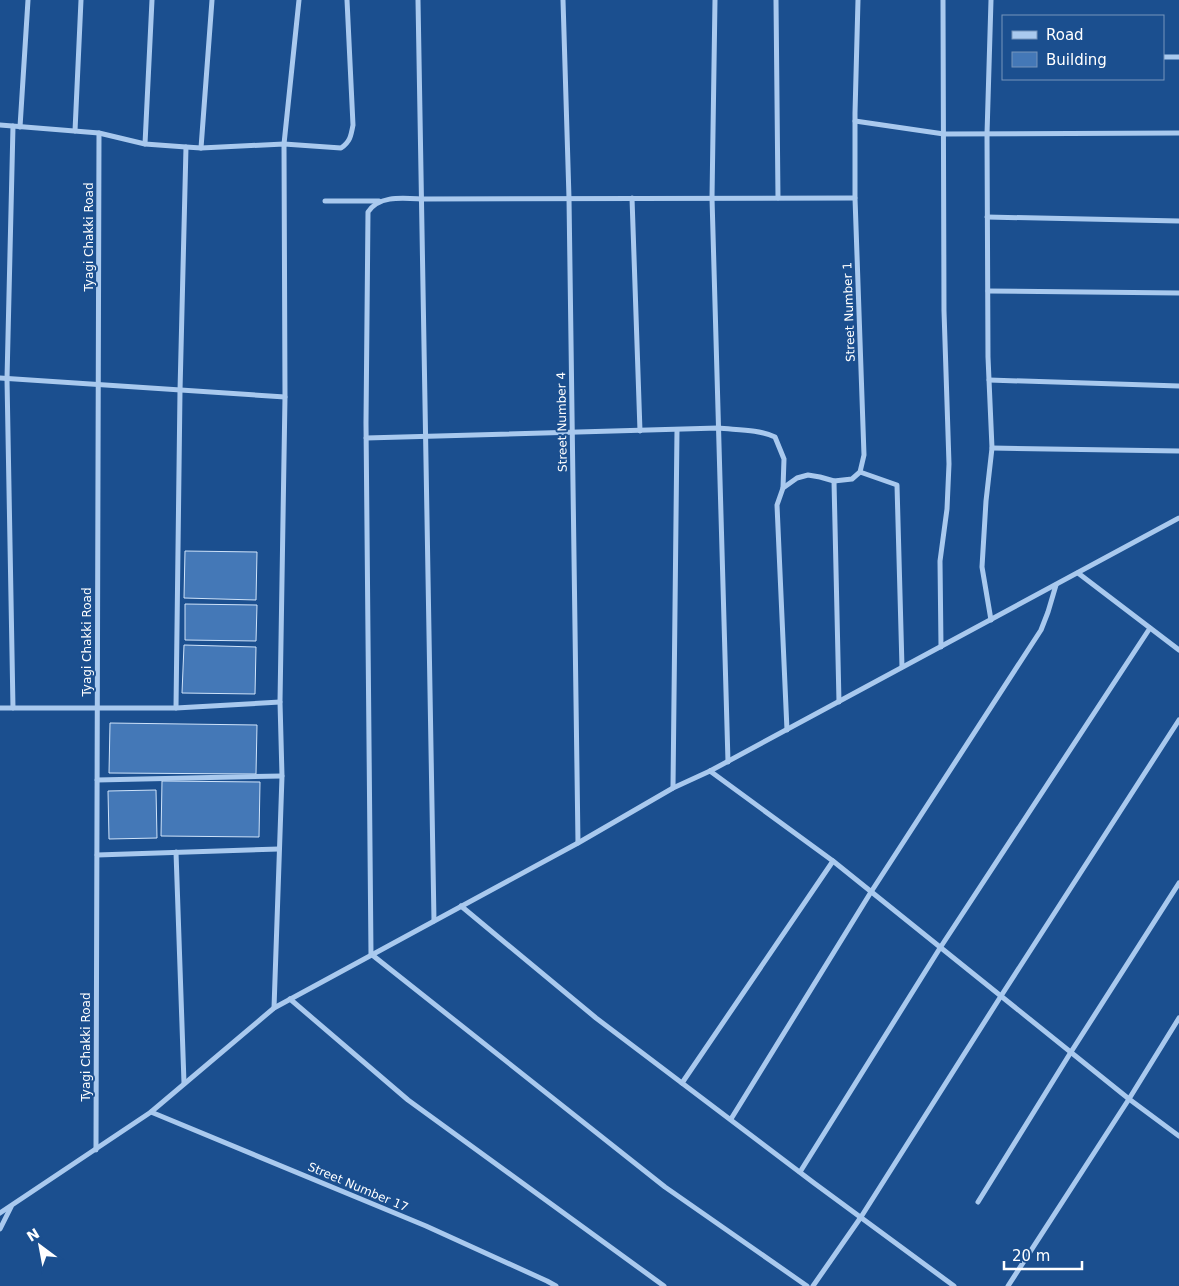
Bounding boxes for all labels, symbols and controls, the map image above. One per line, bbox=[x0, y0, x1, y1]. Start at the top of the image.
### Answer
legend bbox=[1002, 15, 1164, 80]
text: Road bbox=[1046, 26, 1084, 44]
text: Building bbox=[1046, 51, 1107, 69]
street label: Tyagi Chakki Road bbox=[82, 182, 96, 293]
street label: Street Number 1 bbox=[840, 262, 858, 362]
street label: Street Number 4 bbox=[554, 372, 570, 472]
street label: Tyagi Chakki Road bbox=[80, 587, 94, 698]
street label: Tyagi Chakki Road bbox=[79, 992, 93, 1103]
street label: Street Number 17 bbox=[306, 1160, 410, 1214]
north arrow bbox=[15, 1221, 65, 1271]
text: N bbox=[24, 1225, 42, 1245]
scale bar bbox=[1004, 1238, 1082, 1270]
text: 20 m bbox=[1012, 1247, 1050, 1265]

